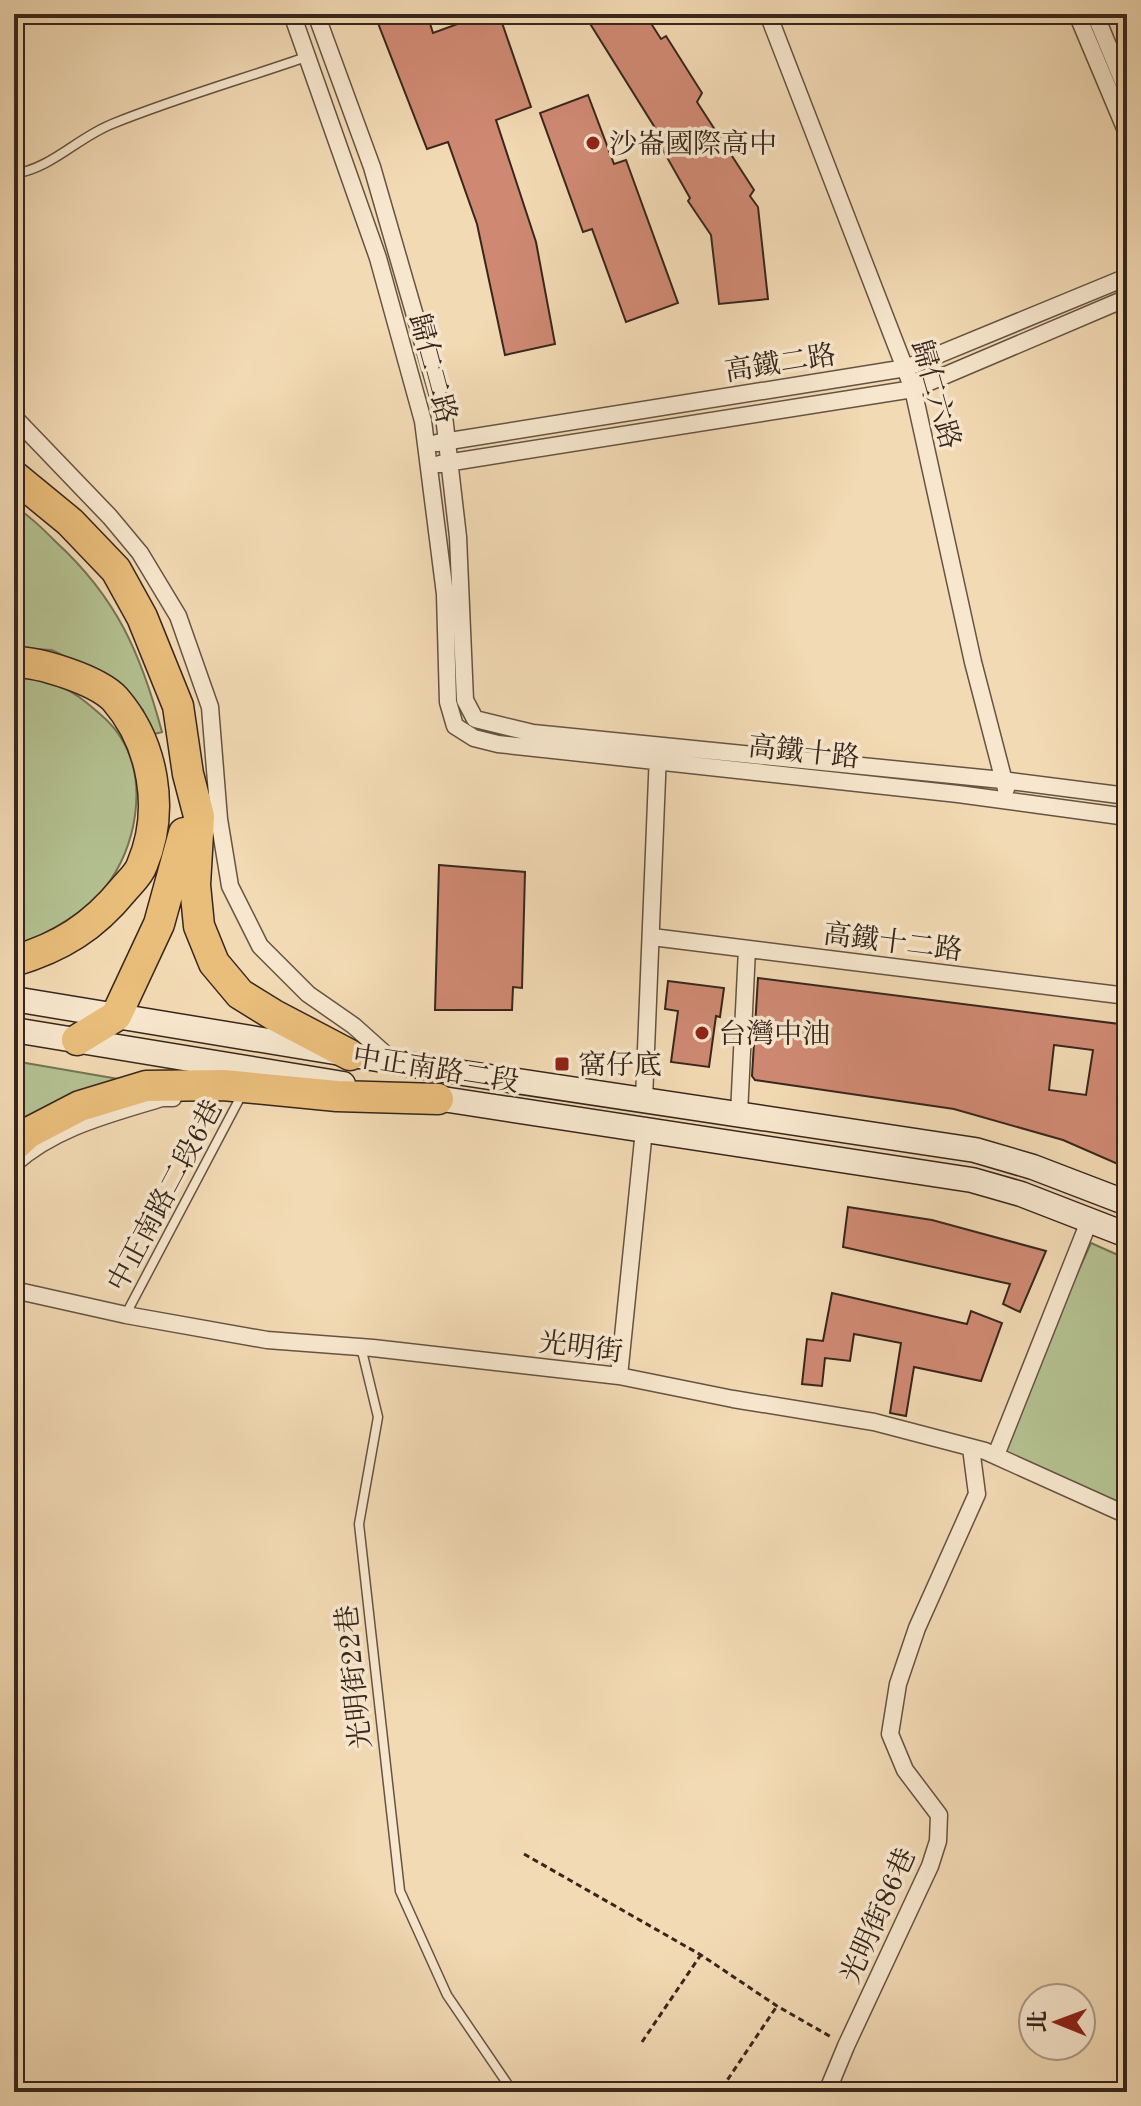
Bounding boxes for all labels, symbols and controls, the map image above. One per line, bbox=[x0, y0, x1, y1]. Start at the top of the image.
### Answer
place label: 沙崙國際高中 bbox=[609, 129, 777, 160]
marker: 沙崙國際高中 bbox=[584, 134, 602, 152]
street label: 歸仁二路 bbox=[403, 310, 462, 426]
street label: 歸仁六路 bbox=[905, 336, 966, 453]
street label: 高鐵二路 bbox=[722, 339, 838, 388]
street label: 高鐵十路 bbox=[747, 731, 861, 774]
street label: 高鐵十二路 bbox=[821, 919, 964, 966]
place label: 台灣中油 bbox=[718, 1019, 830, 1050]
marker: 台灣中油 bbox=[693, 1024, 711, 1042]
street label: 中正南路二段 bbox=[350, 1041, 521, 1098]
place label: 窩仔底 bbox=[578, 1050, 662, 1081]
marker: 窩仔底 bbox=[553, 1055, 571, 1073]
street label: 中正南路二段6巷 bbox=[102, 1095, 229, 1297]
street label: 光明街 bbox=[537, 1327, 624, 1368]
street label: 光明街22巷 bbox=[332, 1603, 377, 1750]
street label: 光明街86巷 bbox=[835, 1843, 922, 1988]
north arrow bbox=[1017, 1982, 1097, 2062]
text: 北 bbox=[1026, 2010, 1050, 2033]

